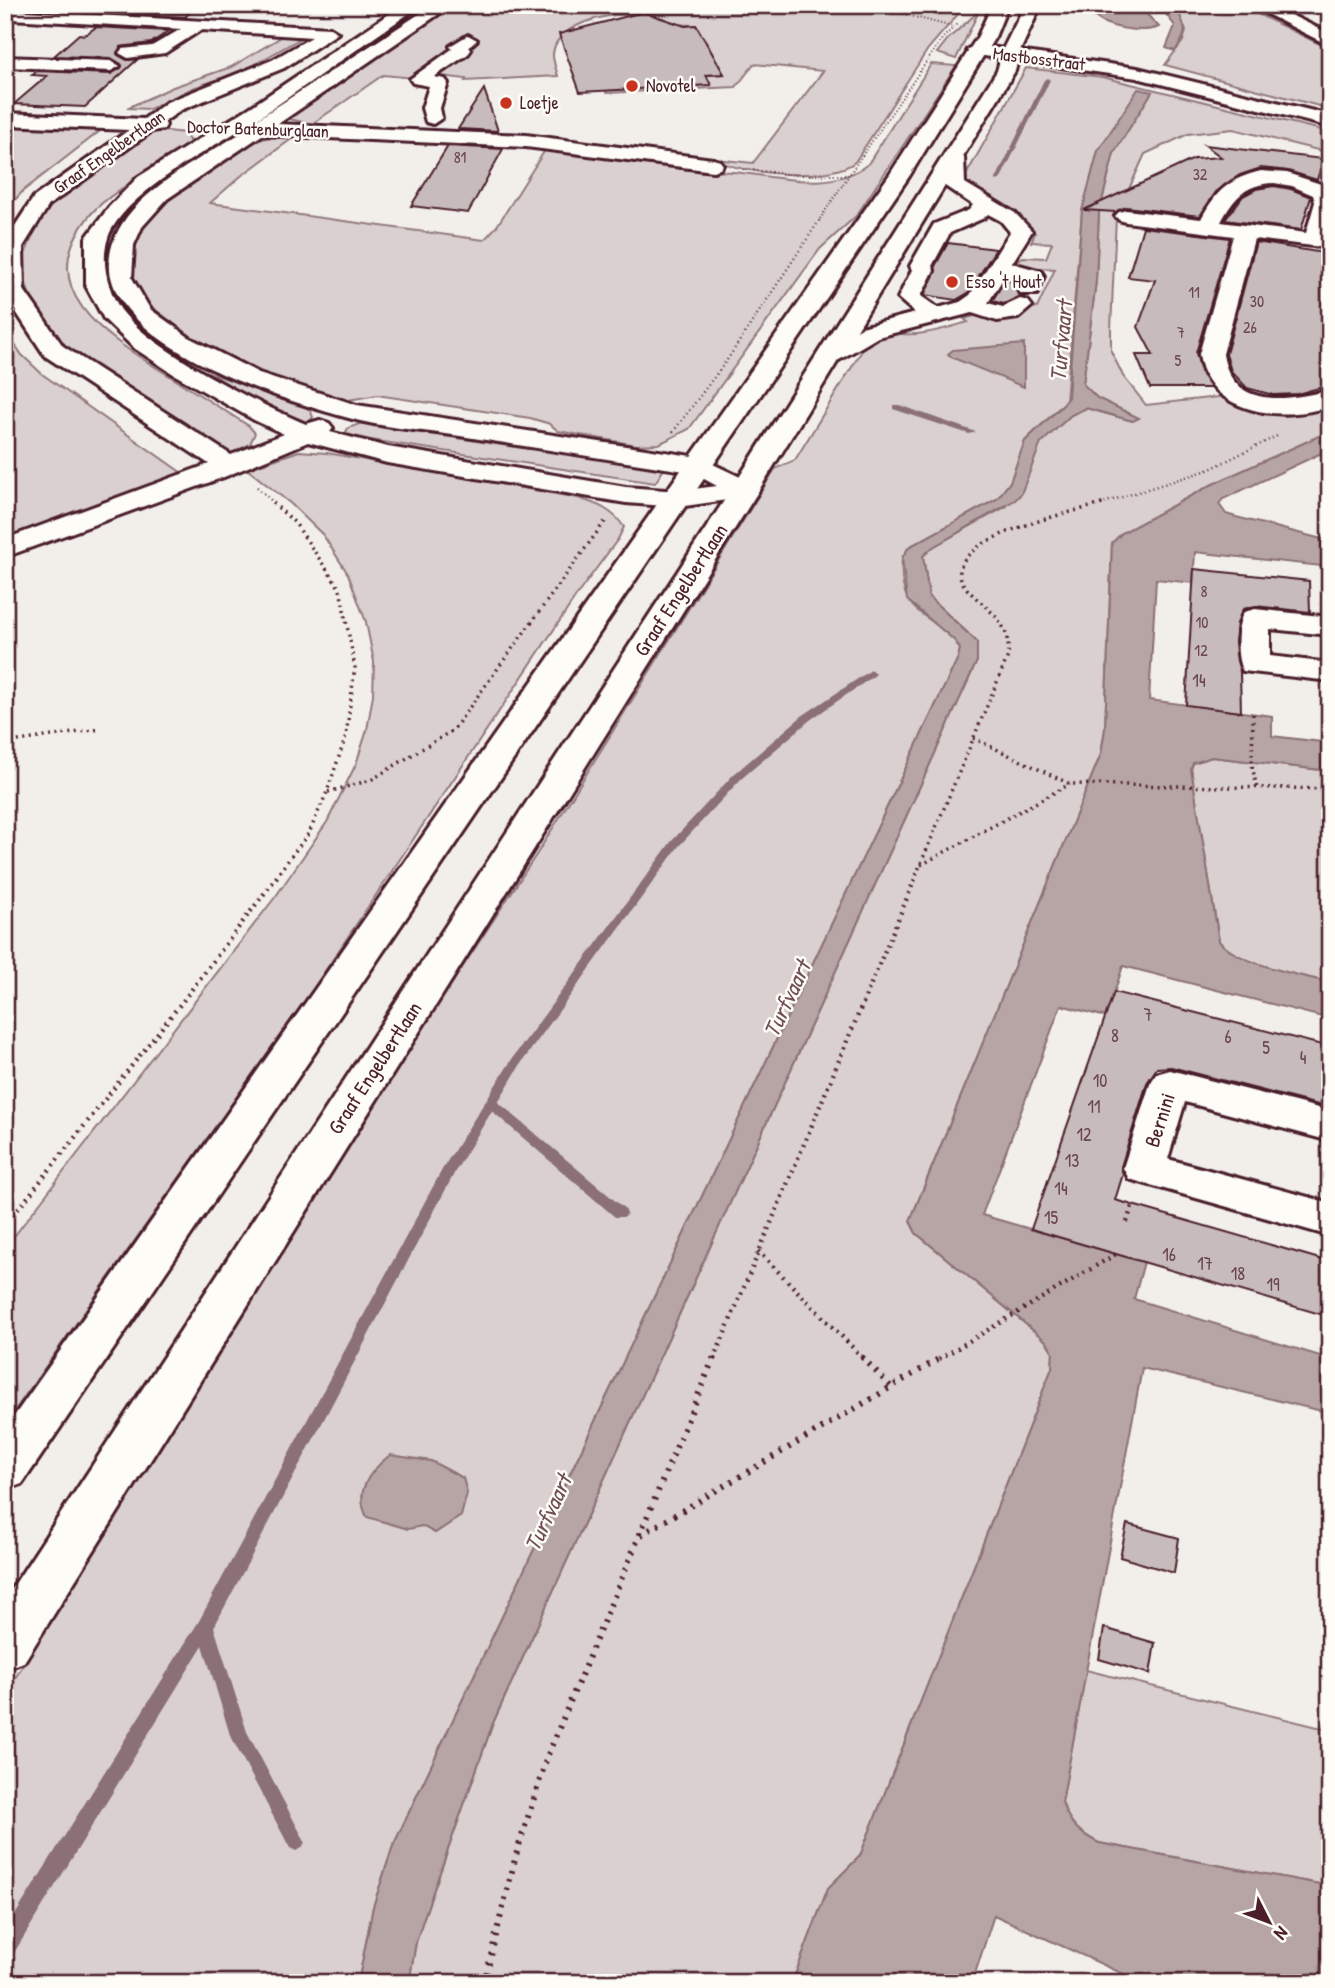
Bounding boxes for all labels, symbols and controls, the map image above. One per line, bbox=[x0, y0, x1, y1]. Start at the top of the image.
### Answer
street label: Mastbosstraat bbox=[991, 40, 1087, 77]
place label: Novotel bbox=[646, 73, 696, 98]
marker: Novotel bbox=[624, 78, 640, 94]
place label: Loetje bbox=[520, 90, 559, 115]
marker: Loetje bbox=[498, 95, 514, 111]
street label: Graaf Engelbertlaan bbox=[48, 104, 170, 199]
street label: Doctor Batenburglaan bbox=[187, 114, 329, 143]
house number: 81 bbox=[454, 146, 467, 168]
house number: 32 bbox=[1193, 163, 1208, 185]
place label: Esso 't Hout bbox=[966, 269, 1042, 294]
marker: Esso 't Hout bbox=[944, 274, 960, 290]
house number: 11 bbox=[1188, 281, 1200, 303]
house number: 30 bbox=[1250, 290, 1264, 312]
water label: Turfvaart bbox=[1042, 296, 1080, 383]
house number: 26 bbox=[1243, 316, 1257, 338]
house number: 7 bbox=[1177, 321, 1185, 343]
house number: 5 bbox=[1175, 349, 1182, 371]
street label: Graaf Engelbertlaan bbox=[627, 518, 734, 662]
house number: 8 bbox=[1201, 580, 1208, 602]
house number: 10 bbox=[1196, 611, 1208, 633]
house number: 12 bbox=[1194, 639, 1208, 661]
house number: 14 bbox=[1192, 668, 1206, 693]
water label: Turfvaart bbox=[755, 953, 819, 1042]
street label: Graaf Engelbertlaan bbox=[321, 996, 428, 1140]
house number: 7 bbox=[1144, 1002, 1153, 1027]
house number: 8 bbox=[1111, 1023, 1119, 1048]
house number: 6 bbox=[1224, 1024, 1232, 1049]
house number: 5 bbox=[1262, 1035, 1270, 1060]
house number: 4 bbox=[1300, 1045, 1307, 1070]
house number: 10 bbox=[1093, 1068, 1107, 1093]
street label: Bernini bbox=[1137, 1089, 1182, 1151]
house number: 11 bbox=[1087, 1094, 1101, 1119]
house number: 12 bbox=[1077, 1122, 1092, 1147]
house number: 13 bbox=[1065, 1148, 1079, 1173]
house number: 14 bbox=[1054, 1176, 1068, 1201]
house number: 15 bbox=[1044, 1205, 1058, 1230]
house number: 16 bbox=[1162, 1242, 1176, 1267]
house number: 17 bbox=[1197, 1251, 1213, 1276]
house number: 18 bbox=[1231, 1261, 1245, 1286]
house number: 19 bbox=[1266, 1272, 1280, 1297]
water label: Turfvaart bbox=[516, 1467, 580, 1556]
north arrow bbox=[1234, 1886, 1304, 1956]
text: N bbox=[1269, 1921, 1295, 1946]

